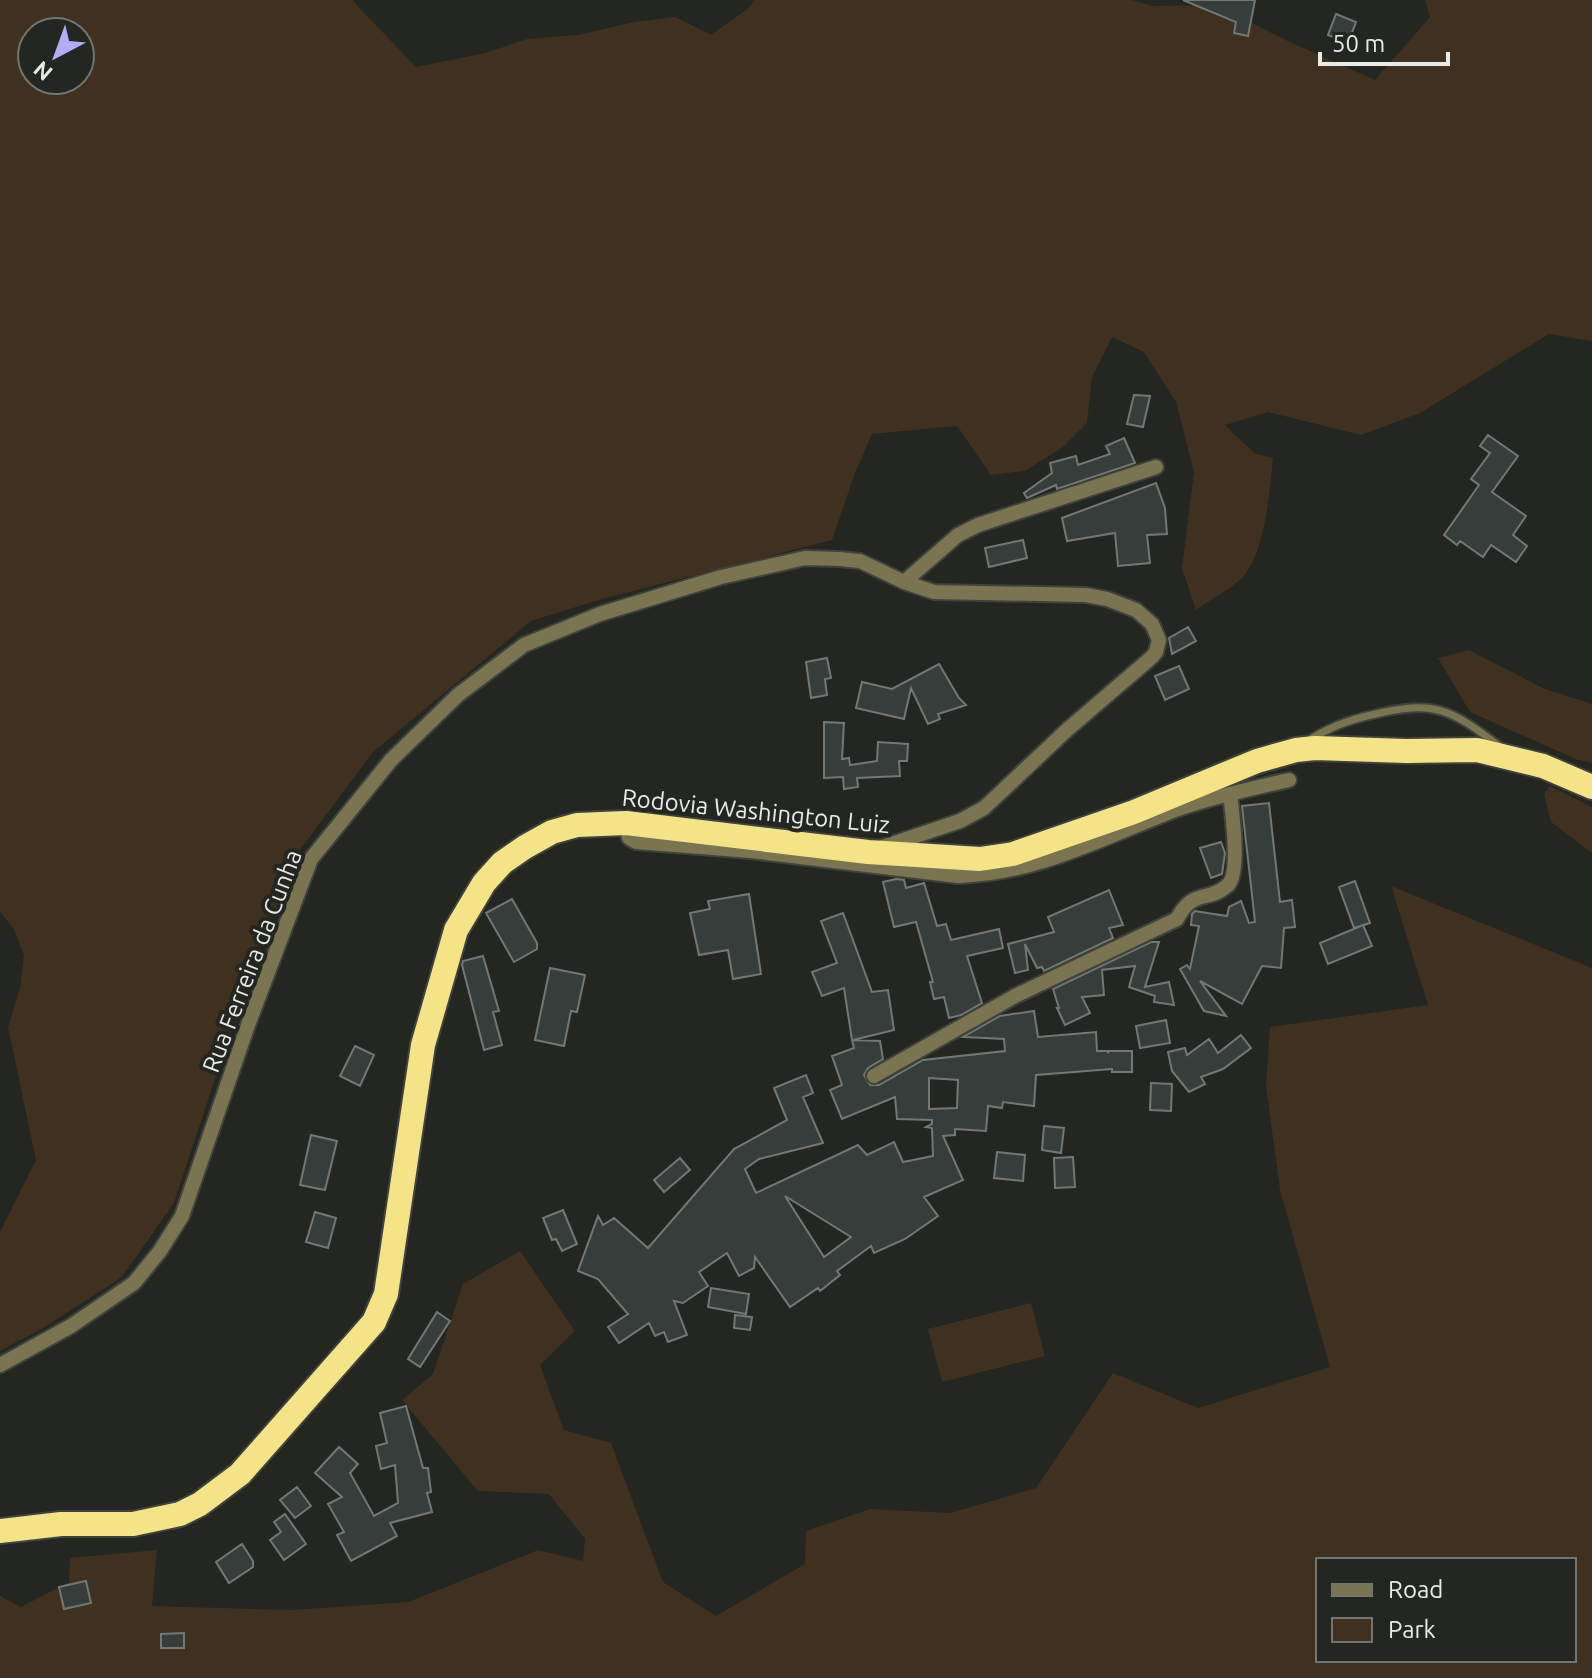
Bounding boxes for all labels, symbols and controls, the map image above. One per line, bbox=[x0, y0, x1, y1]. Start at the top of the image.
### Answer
north arrow bbox=[16, 16, 96, 96]
scale bar bbox=[1320, 16, 1448, 66]
text: 50 m bbox=[1332, 30, 1385, 57]
text: N bbox=[28, 57, 57, 86]
street label: Rodovia Washington Luiz bbox=[621, 784, 891, 838]
street label: Rua Ferreira da Cunha bbox=[197, 846, 307, 1076]
legend bbox=[1316, 1558, 1576, 1662]
text: Road bbox=[1388, 1576, 1443, 1603]
text: Park bbox=[1388, 1616, 1436, 1643]

